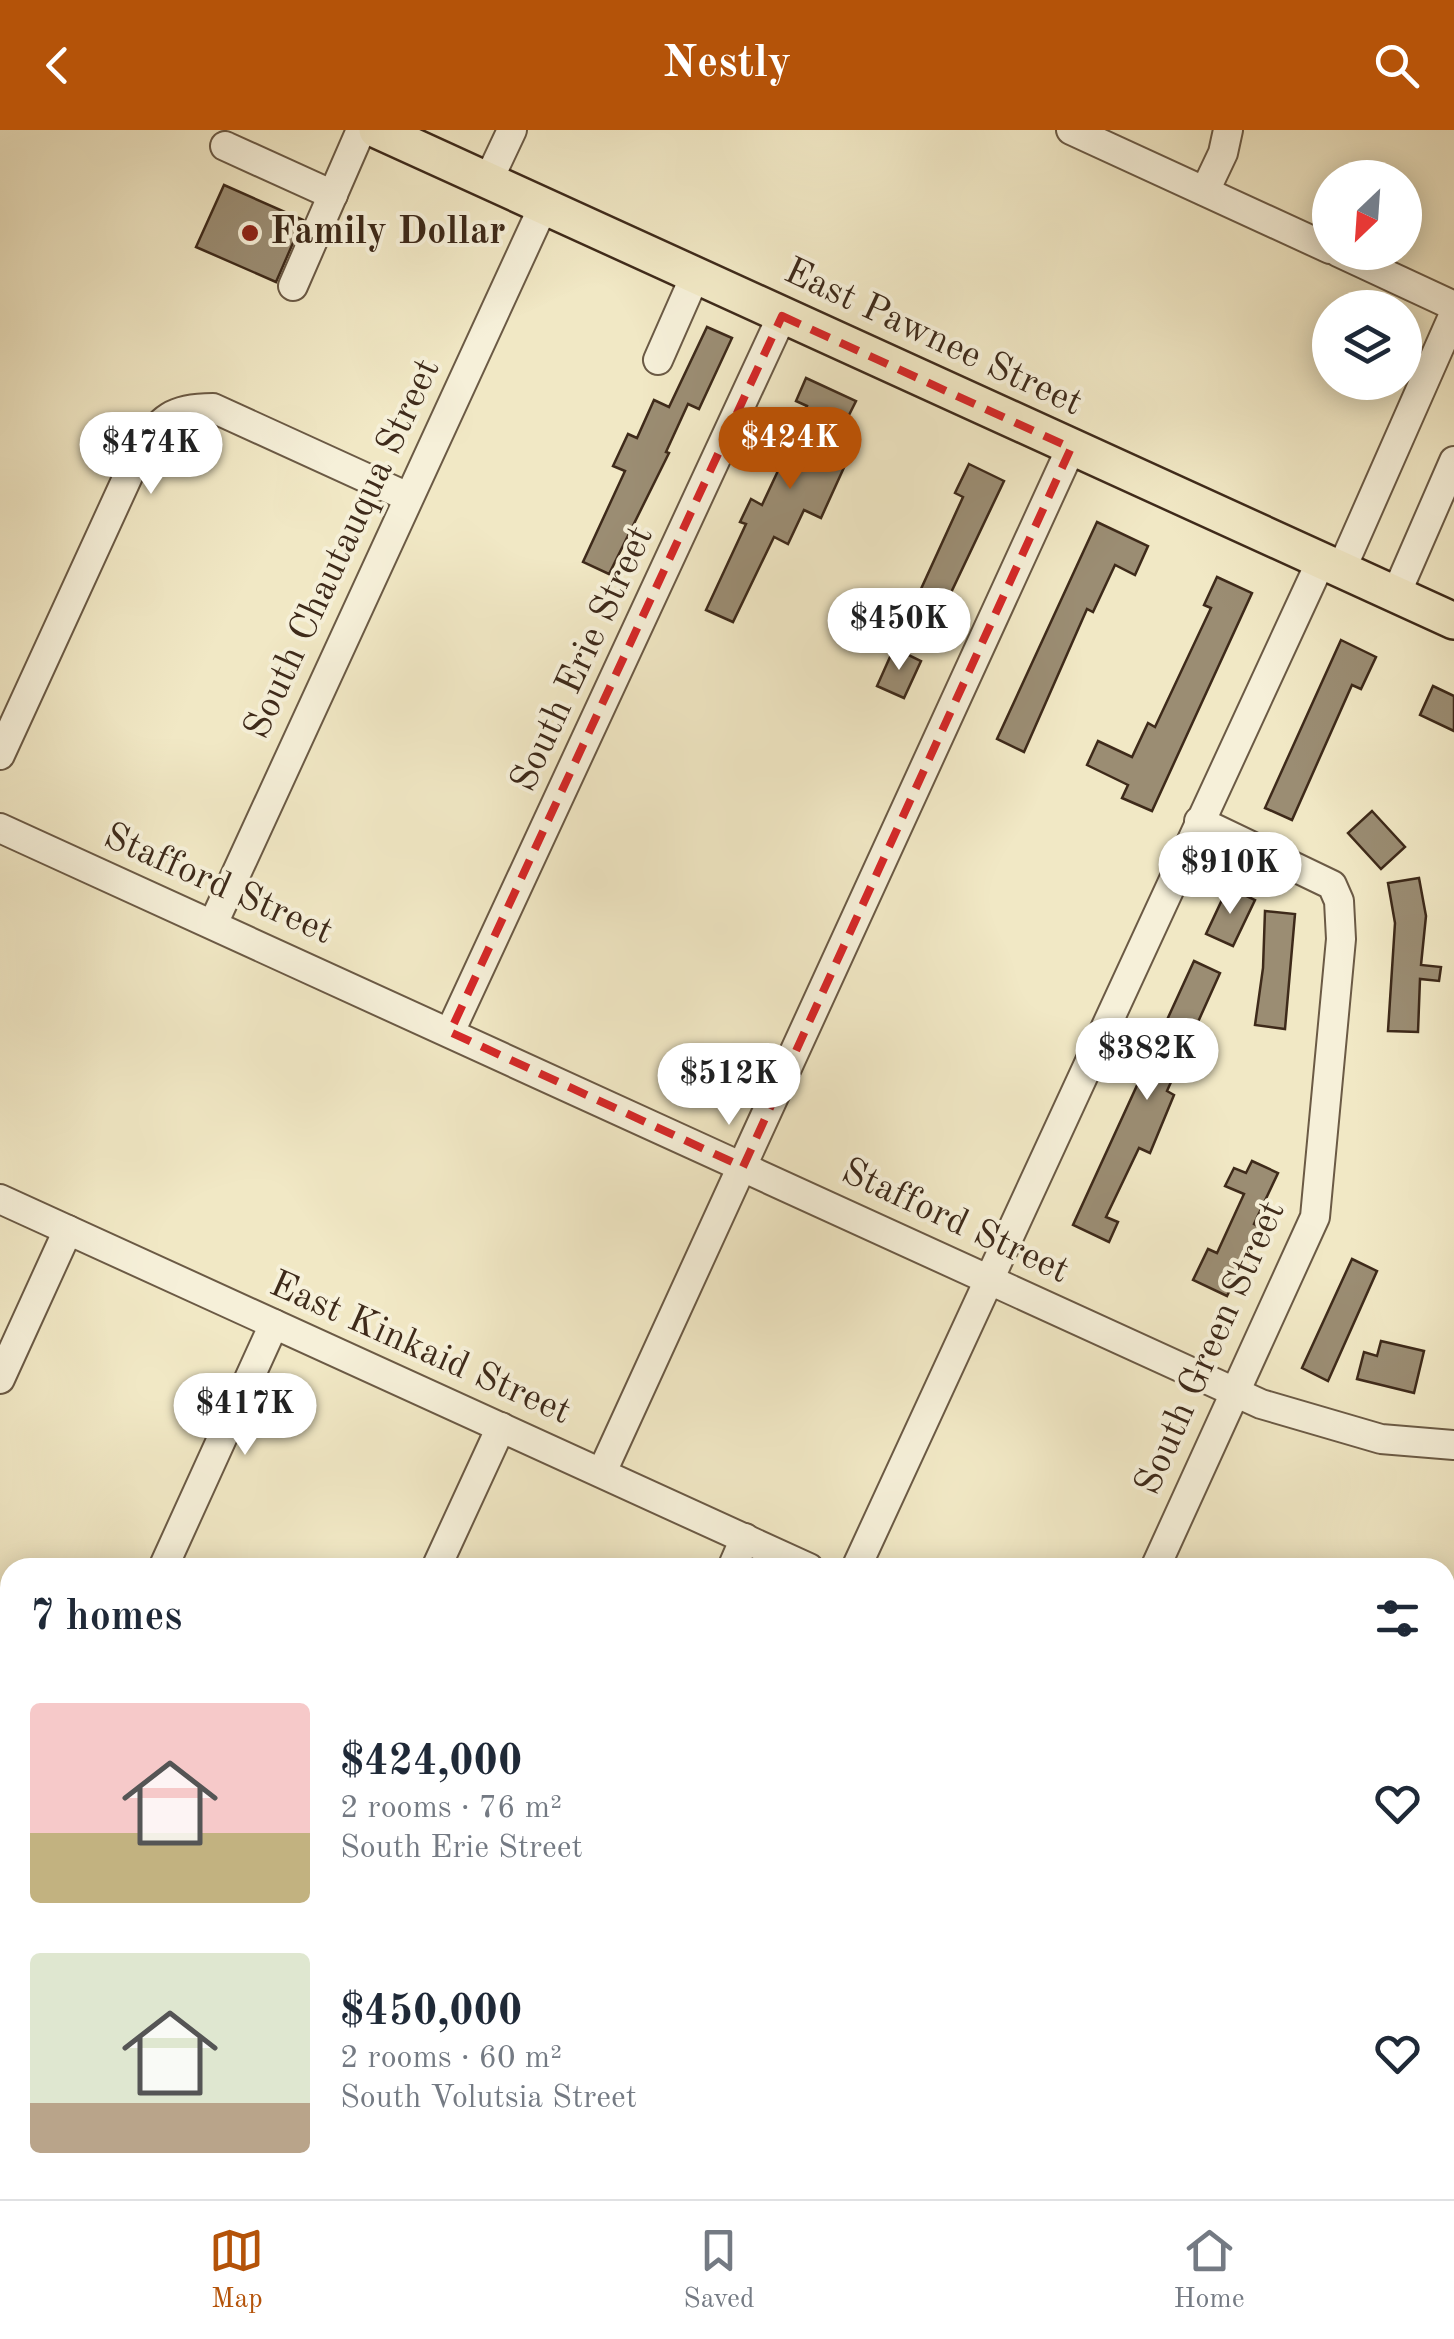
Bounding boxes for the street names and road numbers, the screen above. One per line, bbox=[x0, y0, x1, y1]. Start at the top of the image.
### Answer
street label: East Pawnee Street bbox=[778, 252, 1088, 424]
street label: South Chautauqua Street bbox=[238, 353, 448, 745]
street label: South Erie Street bbox=[505, 520, 661, 798]
street label: Stafford Street bbox=[98, 818, 338, 952]
street label: Stafford Street bbox=[835, 1153, 1075, 1291]
street label: South Green Street bbox=[1129, 1195, 1293, 1501]
street label: East Kinkaid Street bbox=[264, 1266, 576, 1432]

